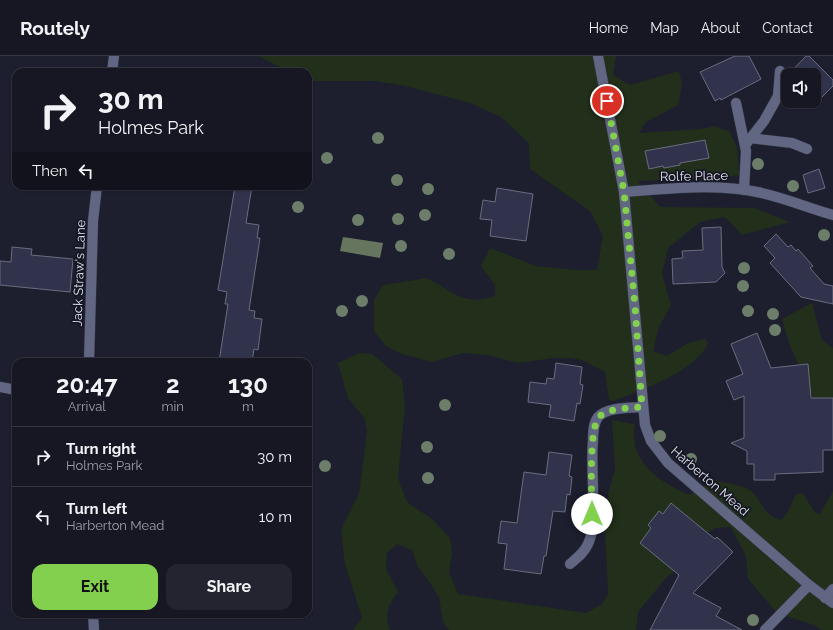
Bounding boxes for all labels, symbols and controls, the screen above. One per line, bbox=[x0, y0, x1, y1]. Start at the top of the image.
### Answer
text: Routely bbox=[20, 17, 90, 39]
text: Home bbox=[589, 20, 628, 36]
text: Map bbox=[650, 20, 679, 36]
text: About bbox=[701, 20, 740, 36]
text: Contact bbox=[762, 20, 813, 36]
map controls bbox=[781, 68, 821, 108]
button: sound bbox=[781, 68, 821, 108]
text: 30 m bbox=[98, 83, 164, 116]
icon: right bbox=[32, 84, 84, 136]
pin bbox=[590, 84, 624, 118]
icon: arrive bbox=[596, 90, 618, 112]
text: Holmes Park bbox=[98, 117, 204, 138]
icon: left bbox=[75, 160, 97, 182]
text: Then bbox=[32, 162, 67, 180]
street label: Rolfe Place bbox=[660, 168, 728, 184]
street label: Jack Straw's Lane bbox=[70, 219, 88, 327]
text: 20:47 bbox=[56, 370, 117, 399]
text: 2 bbox=[166, 370, 179, 399]
text: 130 bbox=[228, 370, 268, 399]
text: Arrival bbox=[68, 399, 106, 414]
text: min bbox=[162, 399, 184, 414]
text: m bbox=[242, 399, 254, 414]
text: Turn right bbox=[66, 440, 136, 458]
street label: Harberton Mead bbox=[668, 443, 752, 519]
icon: right bbox=[32, 446, 54, 468]
text: 30 m bbox=[257, 448, 292, 466]
text: Holmes Park bbox=[66, 458, 142, 473]
position arrow bbox=[571, 493, 613, 535]
text: Turn left bbox=[66, 500, 127, 518]
icon: left bbox=[32, 506, 54, 528]
text: 10 m bbox=[259, 508, 292, 526]
text: Harberton Mead bbox=[66, 518, 164, 533]
button: Exit bbox=[32, 564, 158, 610]
button: Share bbox=[166, 564, 292, 610]

